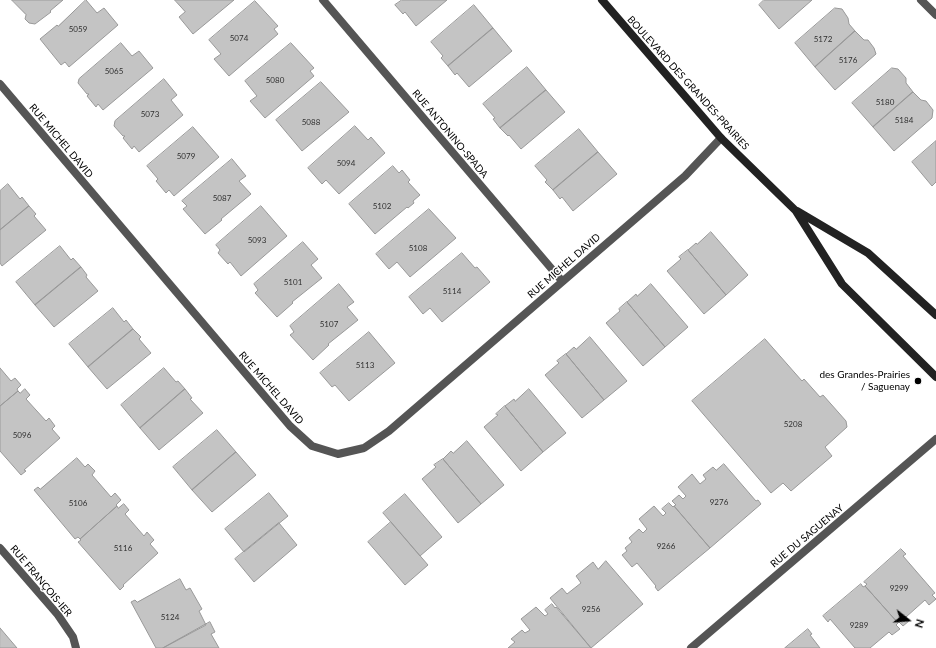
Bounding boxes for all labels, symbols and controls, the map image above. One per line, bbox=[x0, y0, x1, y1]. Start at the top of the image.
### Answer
street label: BOULEVARD DES GRANDES-PRAIRIES bbox=[625, 14, 751, 152]
house number: 5059 bbox=[69, 24, 87, 34]
house number: 5074 bbox=[230, 33, 248, 43]
house number: 5172 bbox=[814, 34, 832, 44]
house number: 5176 bbox=[839, 55, 857, 65]
house number: 5065 bbox=[105, 66, 123, 76]
house number: 5080 bbox=[266, 75, 284, 85]
street label: RUE ANTONINO-SPADA bbox=[410, 87, 490, 181]
house number: 5180 bbox=[876, 97, 894, 107]
street label: RUE MICHEL DAVID bbox=[27, 102, 95, 180]
house number: 5073 bbox=[141, 109, 159, 119]
house number: 5184 bbox=[895, 115, 913, 125]
house number: 5088 bbox=[302, 117, 320, 127]
house number: 5079 bbox=[177, 151, 195, 161]
house number: 5094 bbox=[337, 158, 355, 168]
house number: 5087 bbox=[213, 193, 231, 203]
house number: 5102 bbox=[373, 201, 391, 211]
street label: RUE MICHEL DAVID bbox=[525, 231, 603, 301]
house number: 5093 bbox=[248, 235, 266, 245]
house number: 5108 bbox=[409, 243, 427, 253]
house number: 5101 bbox=[284, 277, 302, 287]
house number: 5114 bbox=[443, 286, 461, 296]
house number: 5107 bbox=[320, 319, 338, 329]
street label: RUE MICHEL DAVID bbox=[236, 349, 306, 427]
house number: 5113 bbox=[356, 360, 374, 370]
place label: des Grandes-Prairies / Saguenay bbox=[819, 369, 910, 392]
marker: des Grandes-Prairies / Saguenay bbox=[913, 376, 923, 386]
house number: 5208 bbox=[784, 419, 802, 429]
house number: 5096 bbox=[13, 430, 31, 440]
house number: 9276 bbox=[710, 497, 728, 507]
house number: 5106 bbox=[69, 498, 87, 508]
street label: RUE DU SAGUENAY bbox=[768, 502, 846, 570]
house number: 9266 bbox=[657, 541, 675, 551]
street label: RUE FRANÇOIS-IER bbox=[8, 543, 74, 619]
house number: 5116 bbox=[114, 543, 132, 553]
house number: 9299 bbox=[890, 583, 908, 593]
north arrow bbox=[888, 600, 928, 640]
house number: 9256 bbox=[582, 604, 600, 614]
house number: 5124 bbox=[161, 612, 179, 622]
text: N bbox=[912, 618, 927, 630]
house number: 9289 bbox=[850, 620, 868, 630]

